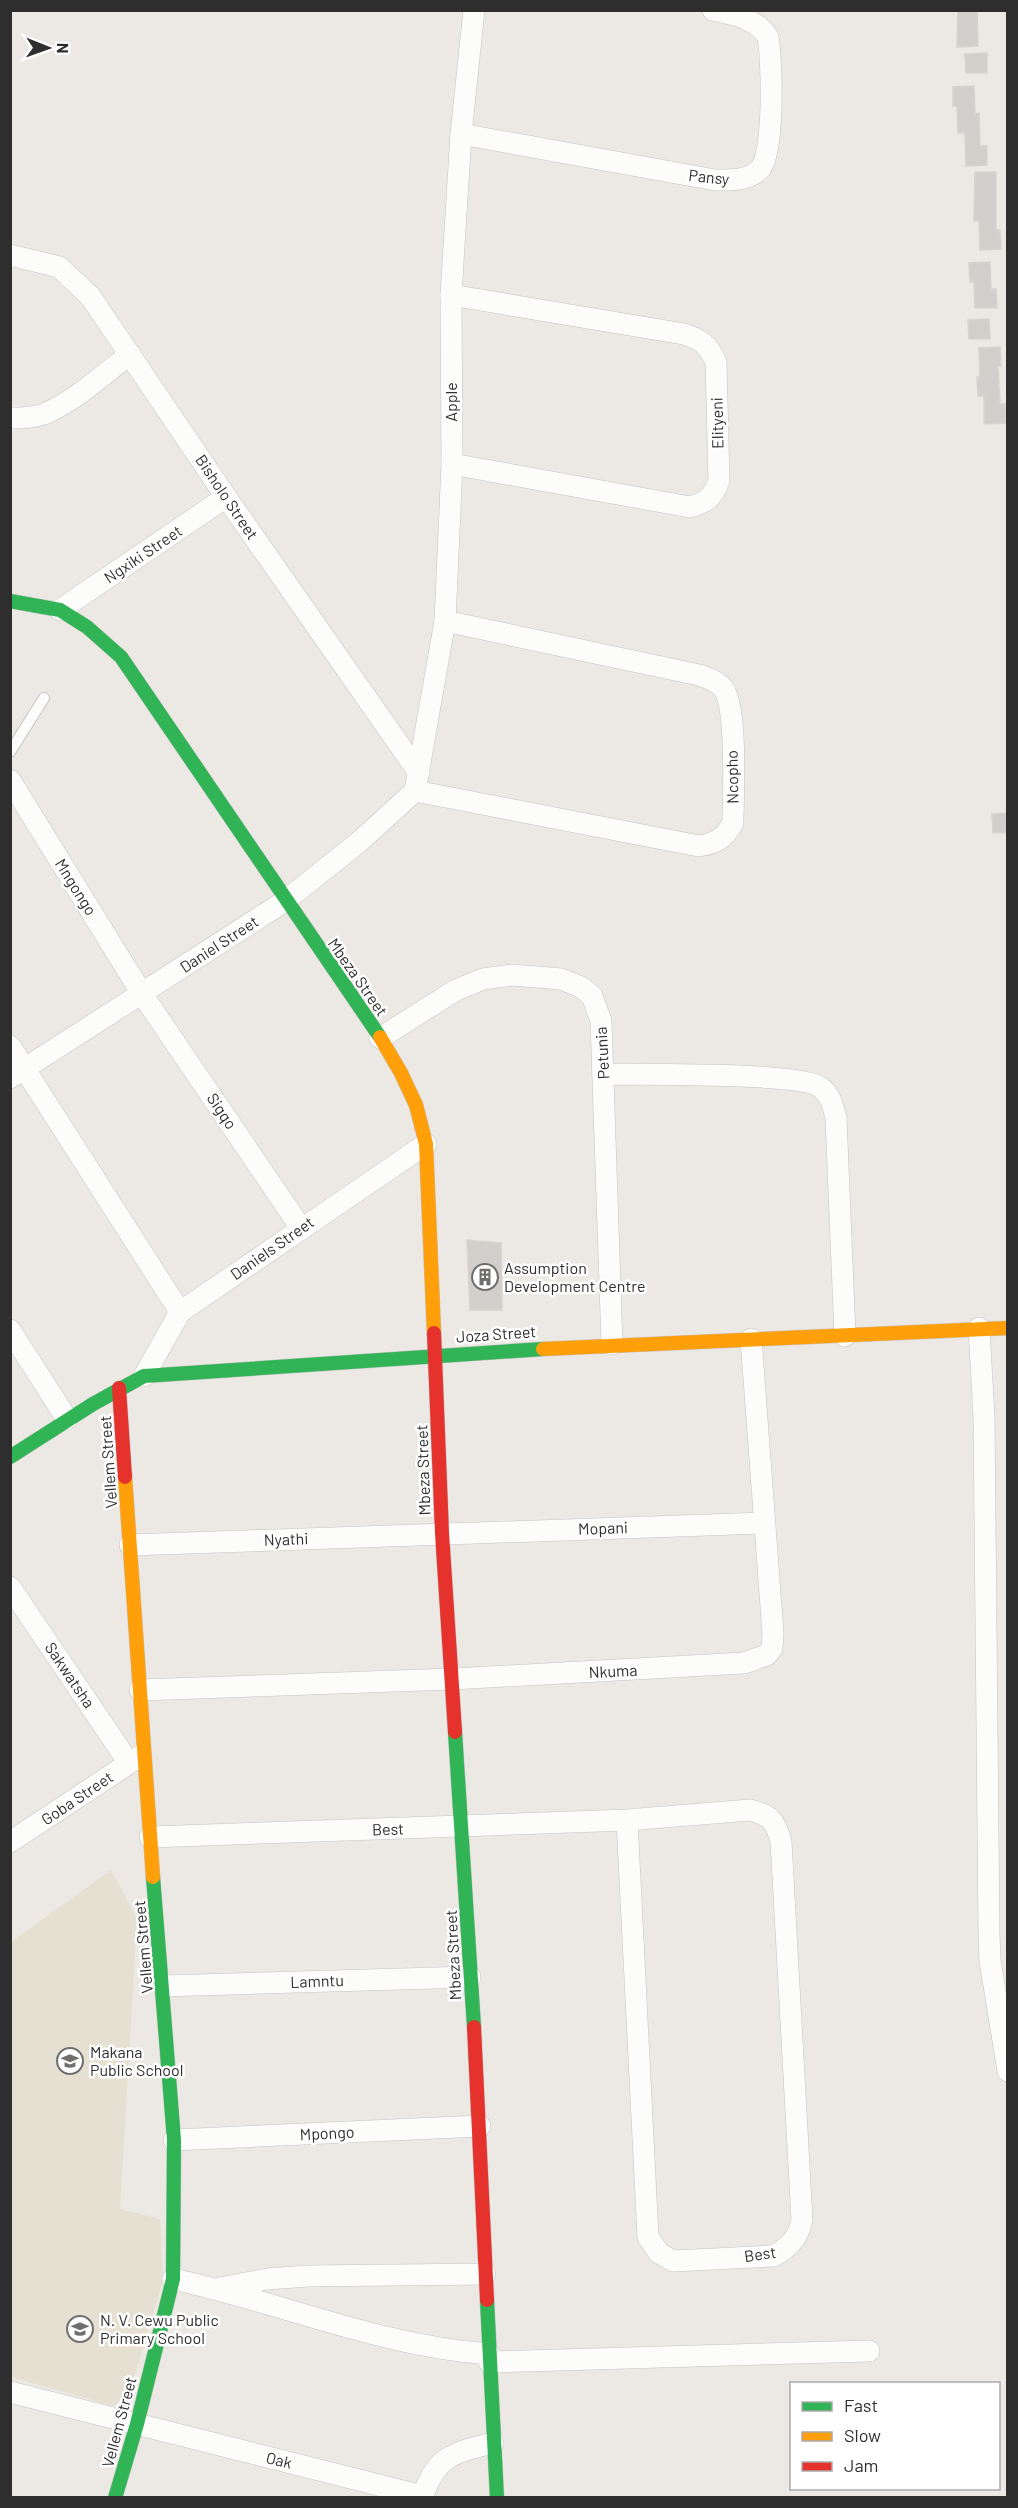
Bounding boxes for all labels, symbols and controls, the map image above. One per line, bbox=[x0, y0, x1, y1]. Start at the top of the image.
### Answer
north arrow bbox=[18, 18, 78, 78]
text: N bbox=[54, 43, 73, 54]
street label: Pansy bbox=[688, 165, 731, 188]
street label: Apple bbox=[441, 382, 460, 422]
street label: Elityeni bbox=[707, 397, 726, 449]
street label: Bisholo Street bbox=[192, 451, 263, 543]
street label: Ngxiki Street bbox=[100, 521, 185, 587]
street label: Ncopho bbox=[722, 750, 741, 804]
street label: Mngongo bbox=[52, 855, 101, 919]
street label: Daniel Street bbox=[176, 911, 262, 976]
street label: Mbeza Street bbox=[325, 934, 392, 1019]
street label: Petunia bbox=[591, 1026, 612, 1080]
street label: Sigqo bbox=[203, 1089, 241, 1132]
street label: Daniels Street bbox=[226, 1212, 317, 1283]
place label: Assumption Development Centre bbox=[504, 1258, 646, 1295]
building icon: Assumption Development Centre bbox=[470, 1262, 500, 1292]
street label: Joza Street bbox=[455, 1321, 537, 1346]
street label: Vellem Street bbox=[95, 1415, 120, 1509]
street label: Mbeza Street bbox=[411, 1424, 434, 1516]
street label: Mopani bbox=[578, 1517, 628, 1538]
street label: Nyathi bbox=[263, 1528, 309, 1549]
street label: Sakwatsha bbox=[41, 1638, 99, 1711]
street label: Nkuma bbox=[588, 1660, 638, 1681]
street label: Goba Street bbox=[37, 1767, 116, 1828]
street label: Best bbox=[372, 1818, 404, 1839]
street label: Vellem Street bbox=[129, 1900, 156, 1994]
street label: Mbeza Street bbox=[441, 1909, 464, 2001]
street label: Lamntu bbox=[290, 1970, 344, 1991]
place label: Makana Public School bbox=[90, 2042, 183, 2079]
school or university icon: Makana Public School bbox=[55, 2046, 85, 2076]
street label: Mpongo bbox=[299, 2122, 355, 2143]
street label: Best bbox=[743, 2242, 777, 2265]
place label: N. V. Cewu Public Primary School bbox=[100, 2310, 219, 2347]
school or university icon: N. V. Cewu Public Primary School bbox=[65, 2314, 95, 2344]
street label: Vellem Street bbox=[97, 2374, 140, 2469]
legend bbox=[790, 2382, 1000, 2490]
text: Fast bbox=[844, 2394, 878, 2416]
text: Slow bbox=[844, 2424, 881, 2446]
street label: Oak bbox=[264, 2447, 294, 2472]
text: Jam bbox=[844, 2454, 878, 2476]

